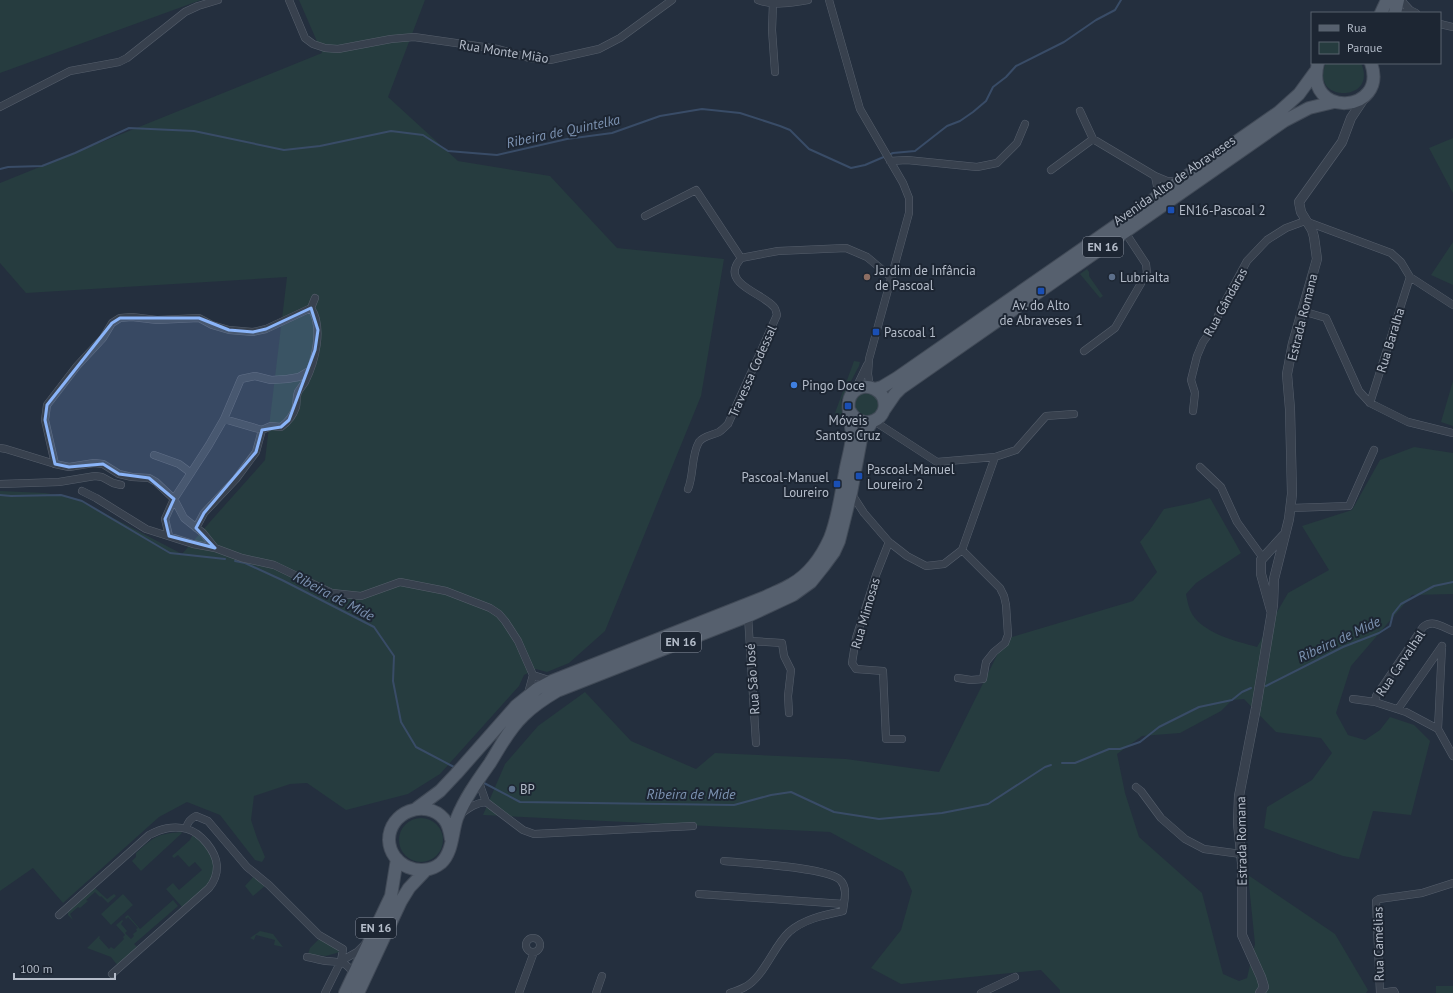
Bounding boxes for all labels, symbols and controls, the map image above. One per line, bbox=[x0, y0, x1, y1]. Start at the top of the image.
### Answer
legend bbox=[1311, 12, 1441, 64]
text: Rua bbox=[1347, 20, 1366, 35]
street label: Rua Monte Mião bbox=[458, 36, 550, 67]
text: Parque bbox=[1347, 40, 1382, 55]
water label: Ribeira de Quintelka bbox=[504, 110, 622, 152]
street label: Avenida Alto de Abraveses bbox=[1110, 132, 1239, 229]
place label: EN16-Pascoal 2 bbox=[1179, 202, 1266, 219]
marker: EN16-Pascoal 2 bbox=[1166, 205, 1176, 215]
road number: EN 16 bbox=[1083, 237, 1123, 257]
place label: Jardim de Infância de Pascoal bbox=[874, 262, 976, 294]
street label: Rua Gândaras bbox=[1200, 265, 1251, 340]
place label: Lubrialta bbox=[1120, 269, 1170, 286]
marker: Jardim de Infância de Pascoal bbox=[862, 272, 872, 282]
marker: Lubrialta bbox=[1107, 272, 1117, 282]
street label: Estrada Romana bbox=[1283, 272, 1322, 362]
marker: Av. do Alto de Abraveses 1 bbox=[1036, 286, 1046, 296]
place label: Av. do Alto de Abraveses 1 bbox=[1000, 297, 1082, 329]
street label: Rua Baralha bbox=[1373, 306, 1408, 375]
street label: Travessa Codessal bbox=[725, 322, 780, 420]
place label: Pascoal 1 bbox=[884, 324, 936, 341]
marker: Pascoal 1 bbox=[871, 327, 881, 337]
place label: Pingo Doce bbox=[802, 377, 865, 394]
marker: Pingo Doce bbox=[789, 380, 799, 390]
marker: Móveis Santos Cruz bbox=[843, 401, 853, 411]
place label: Móveis Santos Cruz bbox=[815, 412, 881, 444]
place label: Pascoal-Manuel Loureiro 2 bbox=[867, 461, 955, 493]
place label: Pascoal-Manuel Loureiro bbox=[742, 469, 829, 501]
marker: Pascoal-Manuel Loureiro 2 bbox=[854, 471, 864, 481]
marker: Pascoal-Manuel Loureiro bbox=[832, 479, 842, 489]
water label: Ribeira de Mide bbox=[290, 567, 378, 625]
street label: Rua Mimosas bbox=[847, 576, 884, 651]
water label: Ribeira de Mide bbox=[1295, 612, 1384, 666]
street label: Rua Carvalhal bbox=[1372, 627, 1429, 700]
road number: EN 16 bbox=[661, 632, 701, 652]
street label: Rua São José bbox=[742, 643, 763, 715]
place label: BP bbox=[520, 781, 535, 798]
marker: BP bbox=[507, 784, 517, 794]
water label: Ribeira de Mide bbox=[646, 785, 736, 803]
street label: Estrada Romana bbox=[1232, 796, 1251, 886]
street label: Rua Camélias bbox=[1369, 907, 1388, 981]
road number: EN 16 bbox=[356, 918, 396, 938]
scale bar bbox=[14, 955, 115, 981]
text: 100 m bbox=[20, 961, 53, 976]

